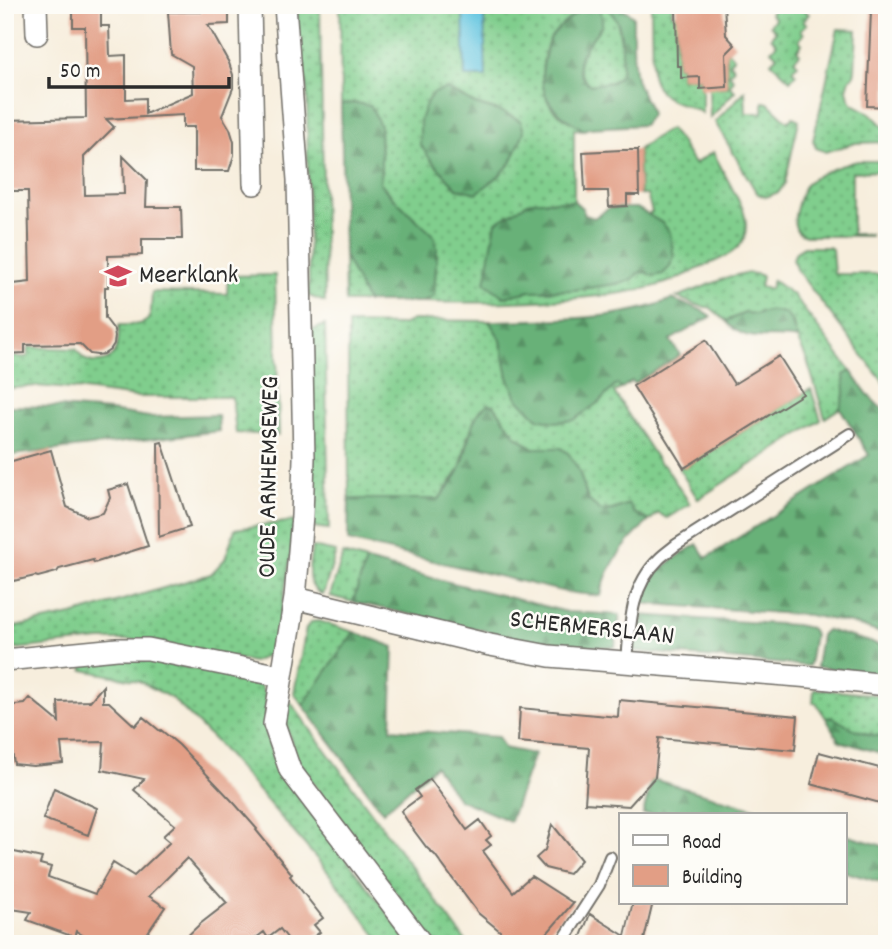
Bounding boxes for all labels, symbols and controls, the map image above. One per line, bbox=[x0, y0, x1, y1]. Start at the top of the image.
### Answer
scale bar bbox=[49, 46, 229, 90]
text: 50 m bbox=[60, 58, 100, 88]
place label: Meerklank bbox=[139, 258, 238, 295]
school or university icon: Meerklank bbox=[103, 261, 133, 291]
street label: OUDE ARNHEMSEWEG bbox=[250, 376, 290, 578]
street label: SCHERMERSLAAN bbox=[508, 602, 676, 656]
legend bbox=[619, 813, 846, 904]
text: Road bbox=[682, 829, 721, 859]
text: Building bbox=[682, 864, 742, 894]

